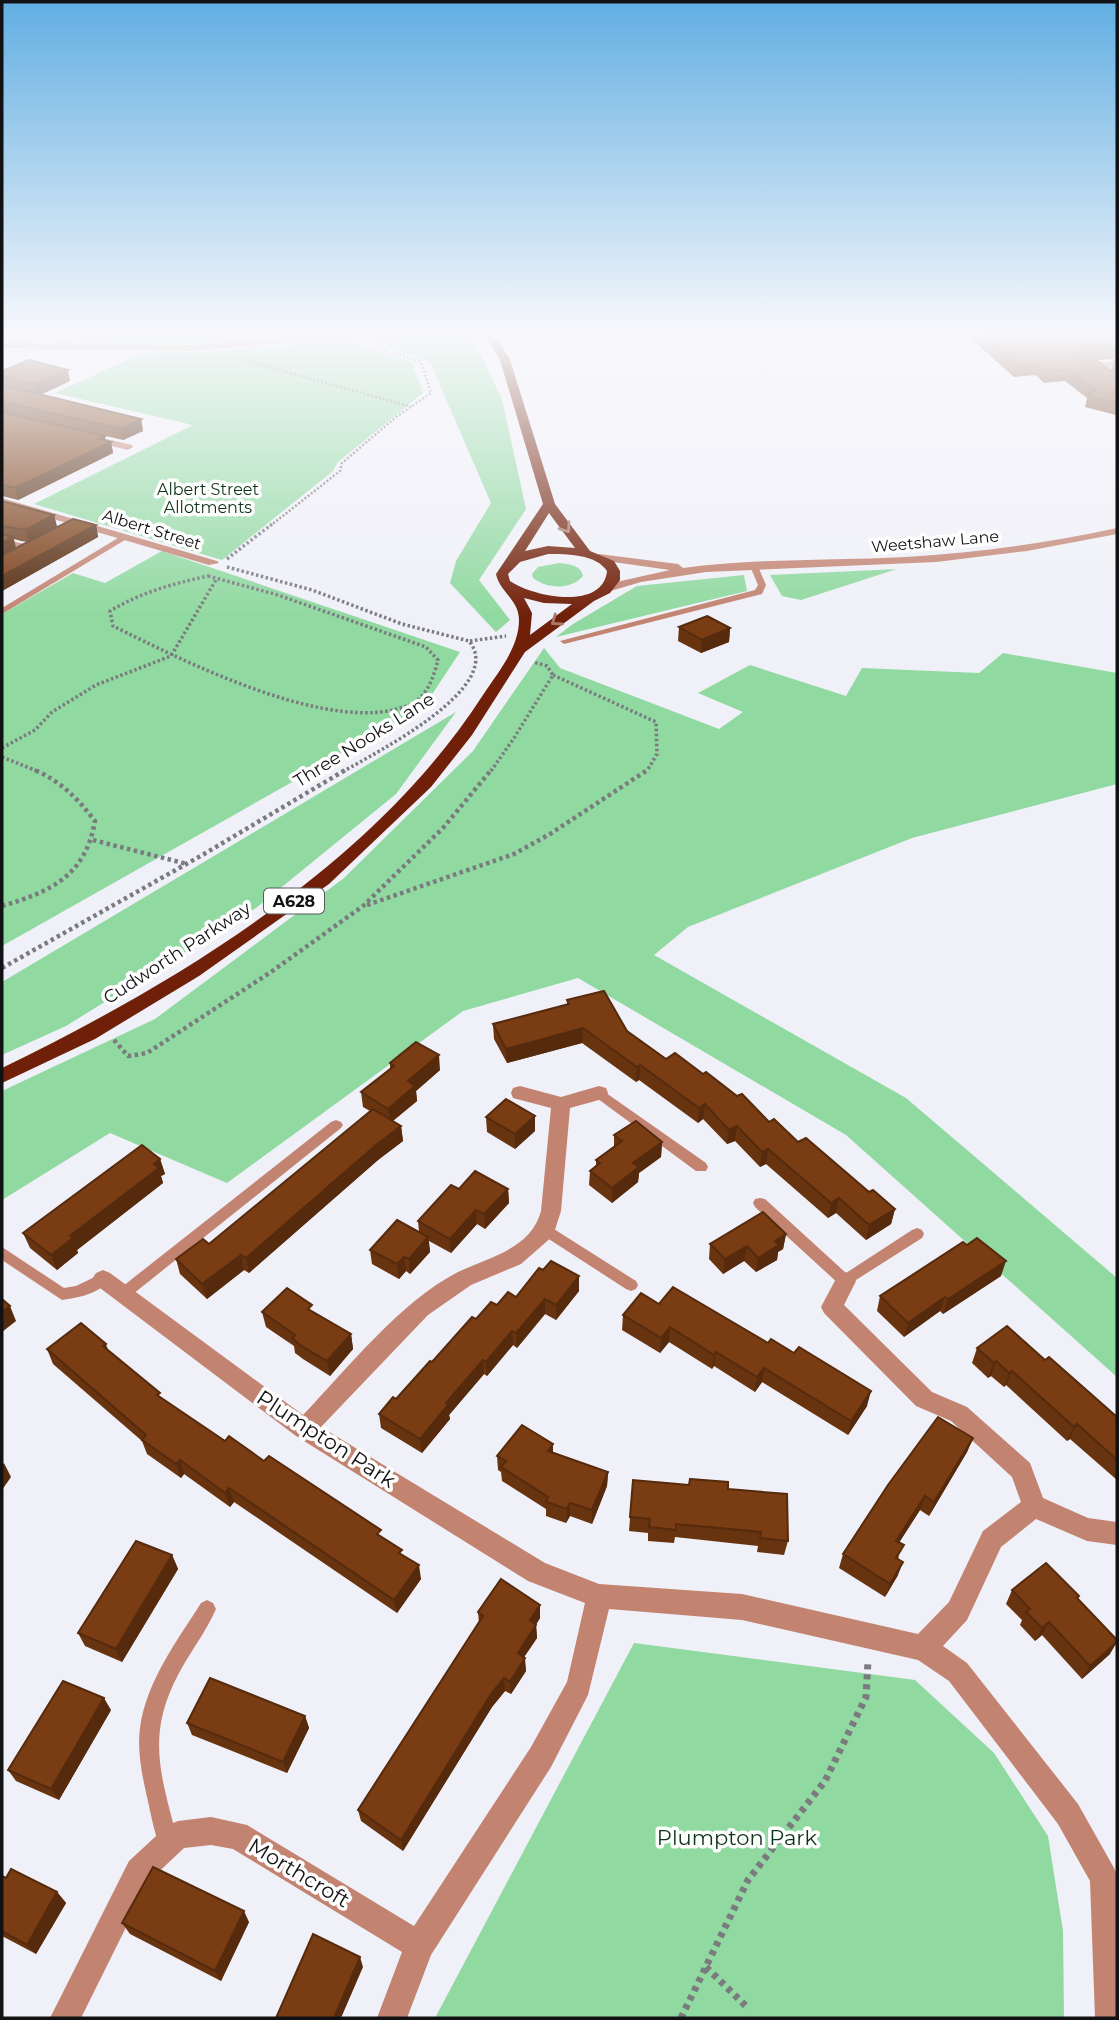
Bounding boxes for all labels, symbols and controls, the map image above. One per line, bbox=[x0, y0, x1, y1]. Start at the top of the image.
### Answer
park label: Albert Street Allotments bbox=[157, 480, 260, 517]
street label: Albert Street bbox=[100, 505, 204, 554]
one-way arrow bbox=[558, 520, 571, 533]
street label: Weetshaw Lane bbox=[870, 526, 1000, 557]
one-way arrow bbox=[551, 613, 564, 625]
street label: Three Nooks Lane bbox=[290, 688, 438, 792]
road number: A628 bbox=[264, 888, 324, 914]
street label: Cudworth Parkway bbox=[99, 897, 255, 1009]
street label: Plumpton Park bbox=[252, 1384, 401, 1493]
park label: Plumpton Park bbox=[657, 1825, 818, 1850]
street label: Morthcroft bbox=[244, 1833, 354, 1913]

